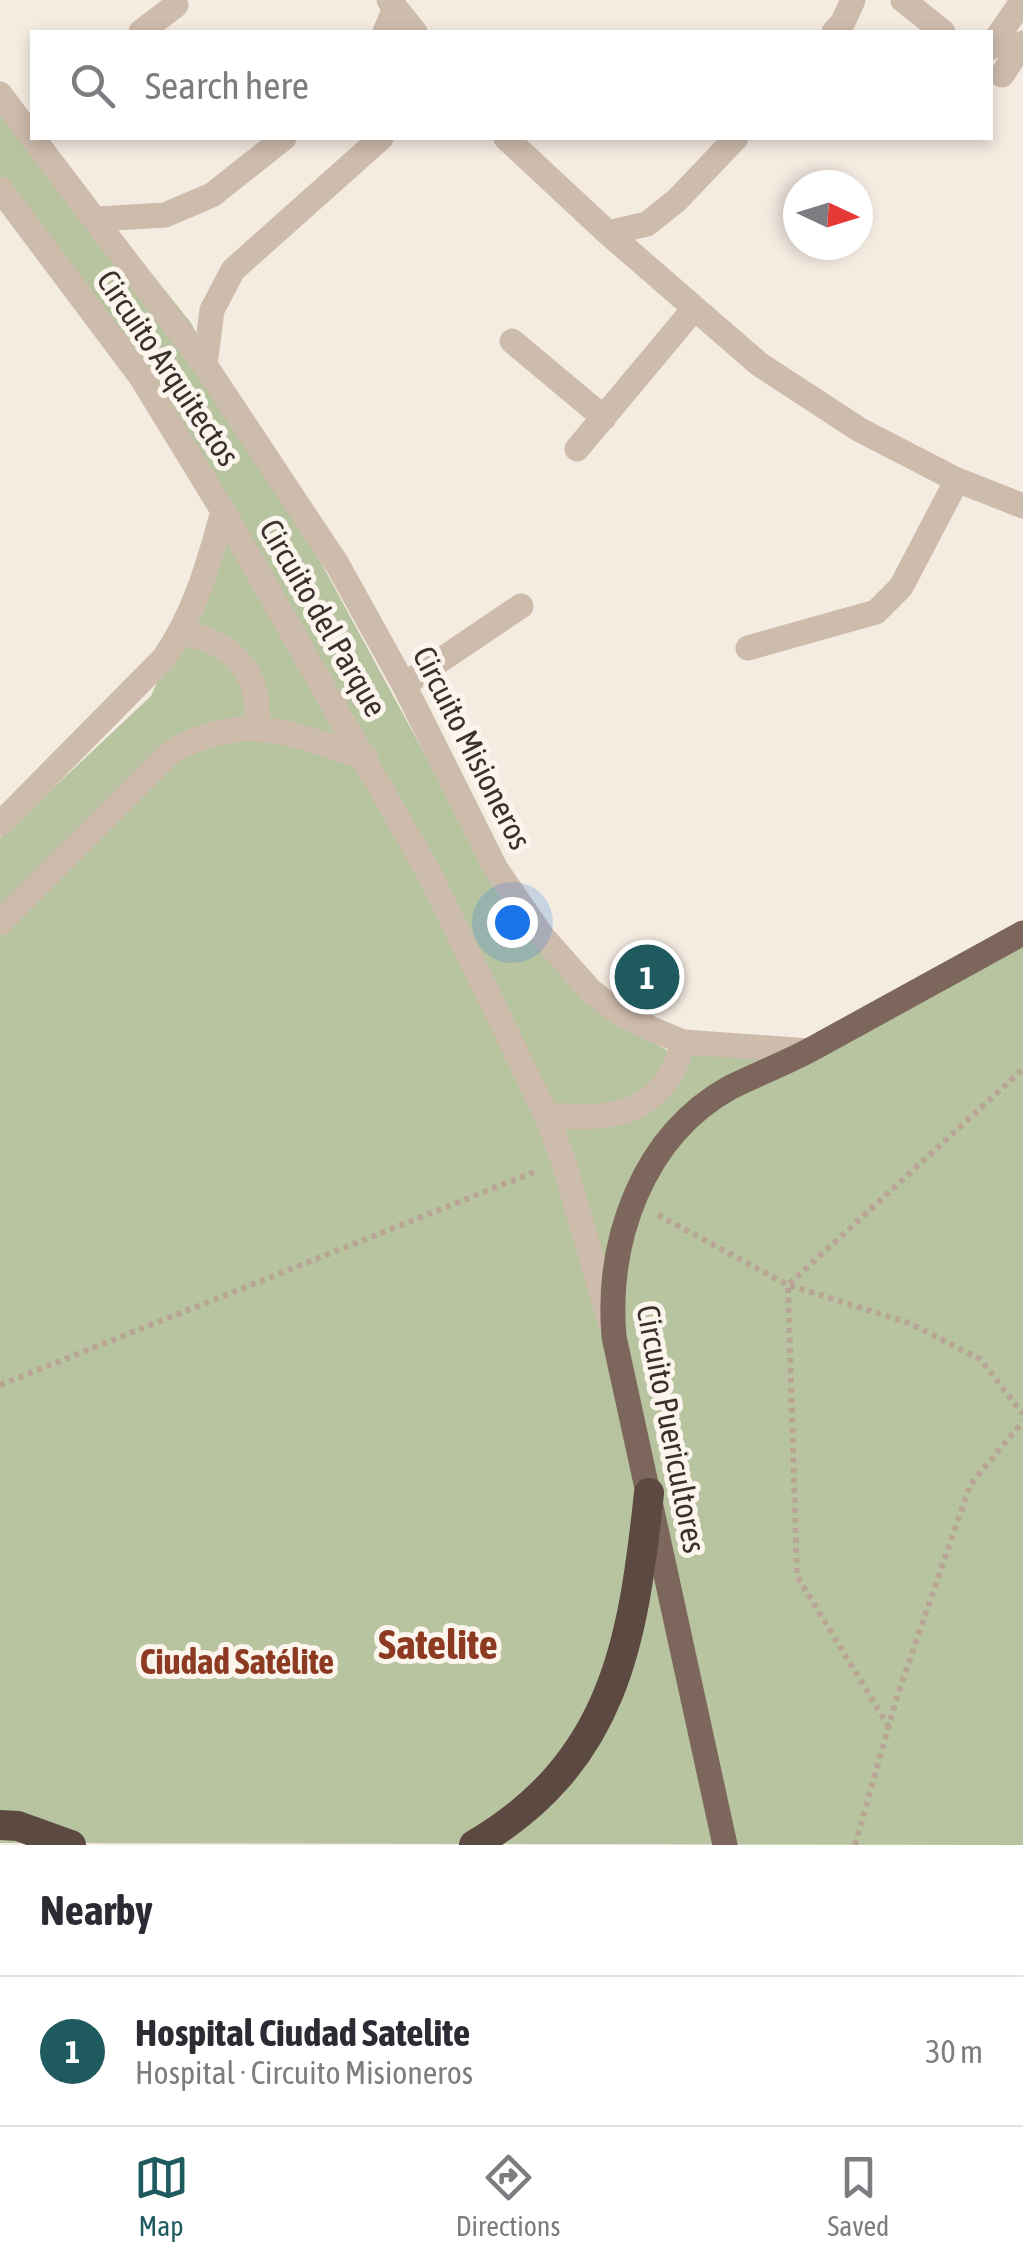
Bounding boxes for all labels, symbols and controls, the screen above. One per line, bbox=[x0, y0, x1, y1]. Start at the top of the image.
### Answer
search box bbox=[30, 30, 993, 140]
icon: search bbox=[65, 58, 120, 113]
text: Search here bbox=[145, 64, 309, 107]
north arrow bbox=[783, 170, 873, 260]
street label: Circuito Arquitectos bbox=[89, 263, 247, 472]
street label: Circuito del Parque bbox=[252, 513, 395, 723]
street label: Circuito Misioneros bbox=[405, 640, 539, 855]
your location bbox=[487, 897, 538, 948]
pin: 1 bbox=[614, 940, 680, 1014]
street label: Circuito Puericultores bbox=[629, 1302, 714, 1556]
district label: Satelite bbox=[378, 1620, 498, 1668]
district label: Ciudad Satélite bbox=[140, 1641, 334, 1681]
text: Nearby bbox=[40, 1886, 153, 1934]
text: Hospital Ciudad Satelite bbox=[135, 2011, 470, 2054]
text: 1 bbox=[65, 2033, 80, 2070]
text: 30 m bbox=[925, 2033, 983, 2070]
text: Hospital · Circuito Misioneros bbox=[135, 2054, 473, 2091]
tab: Map bbox=[134, 2150, 189, 2242]
tab: Directions bbox=[456, 2150, 560, 2242]
tab: Saved bbox=[828, 2150, 889, 2242]

